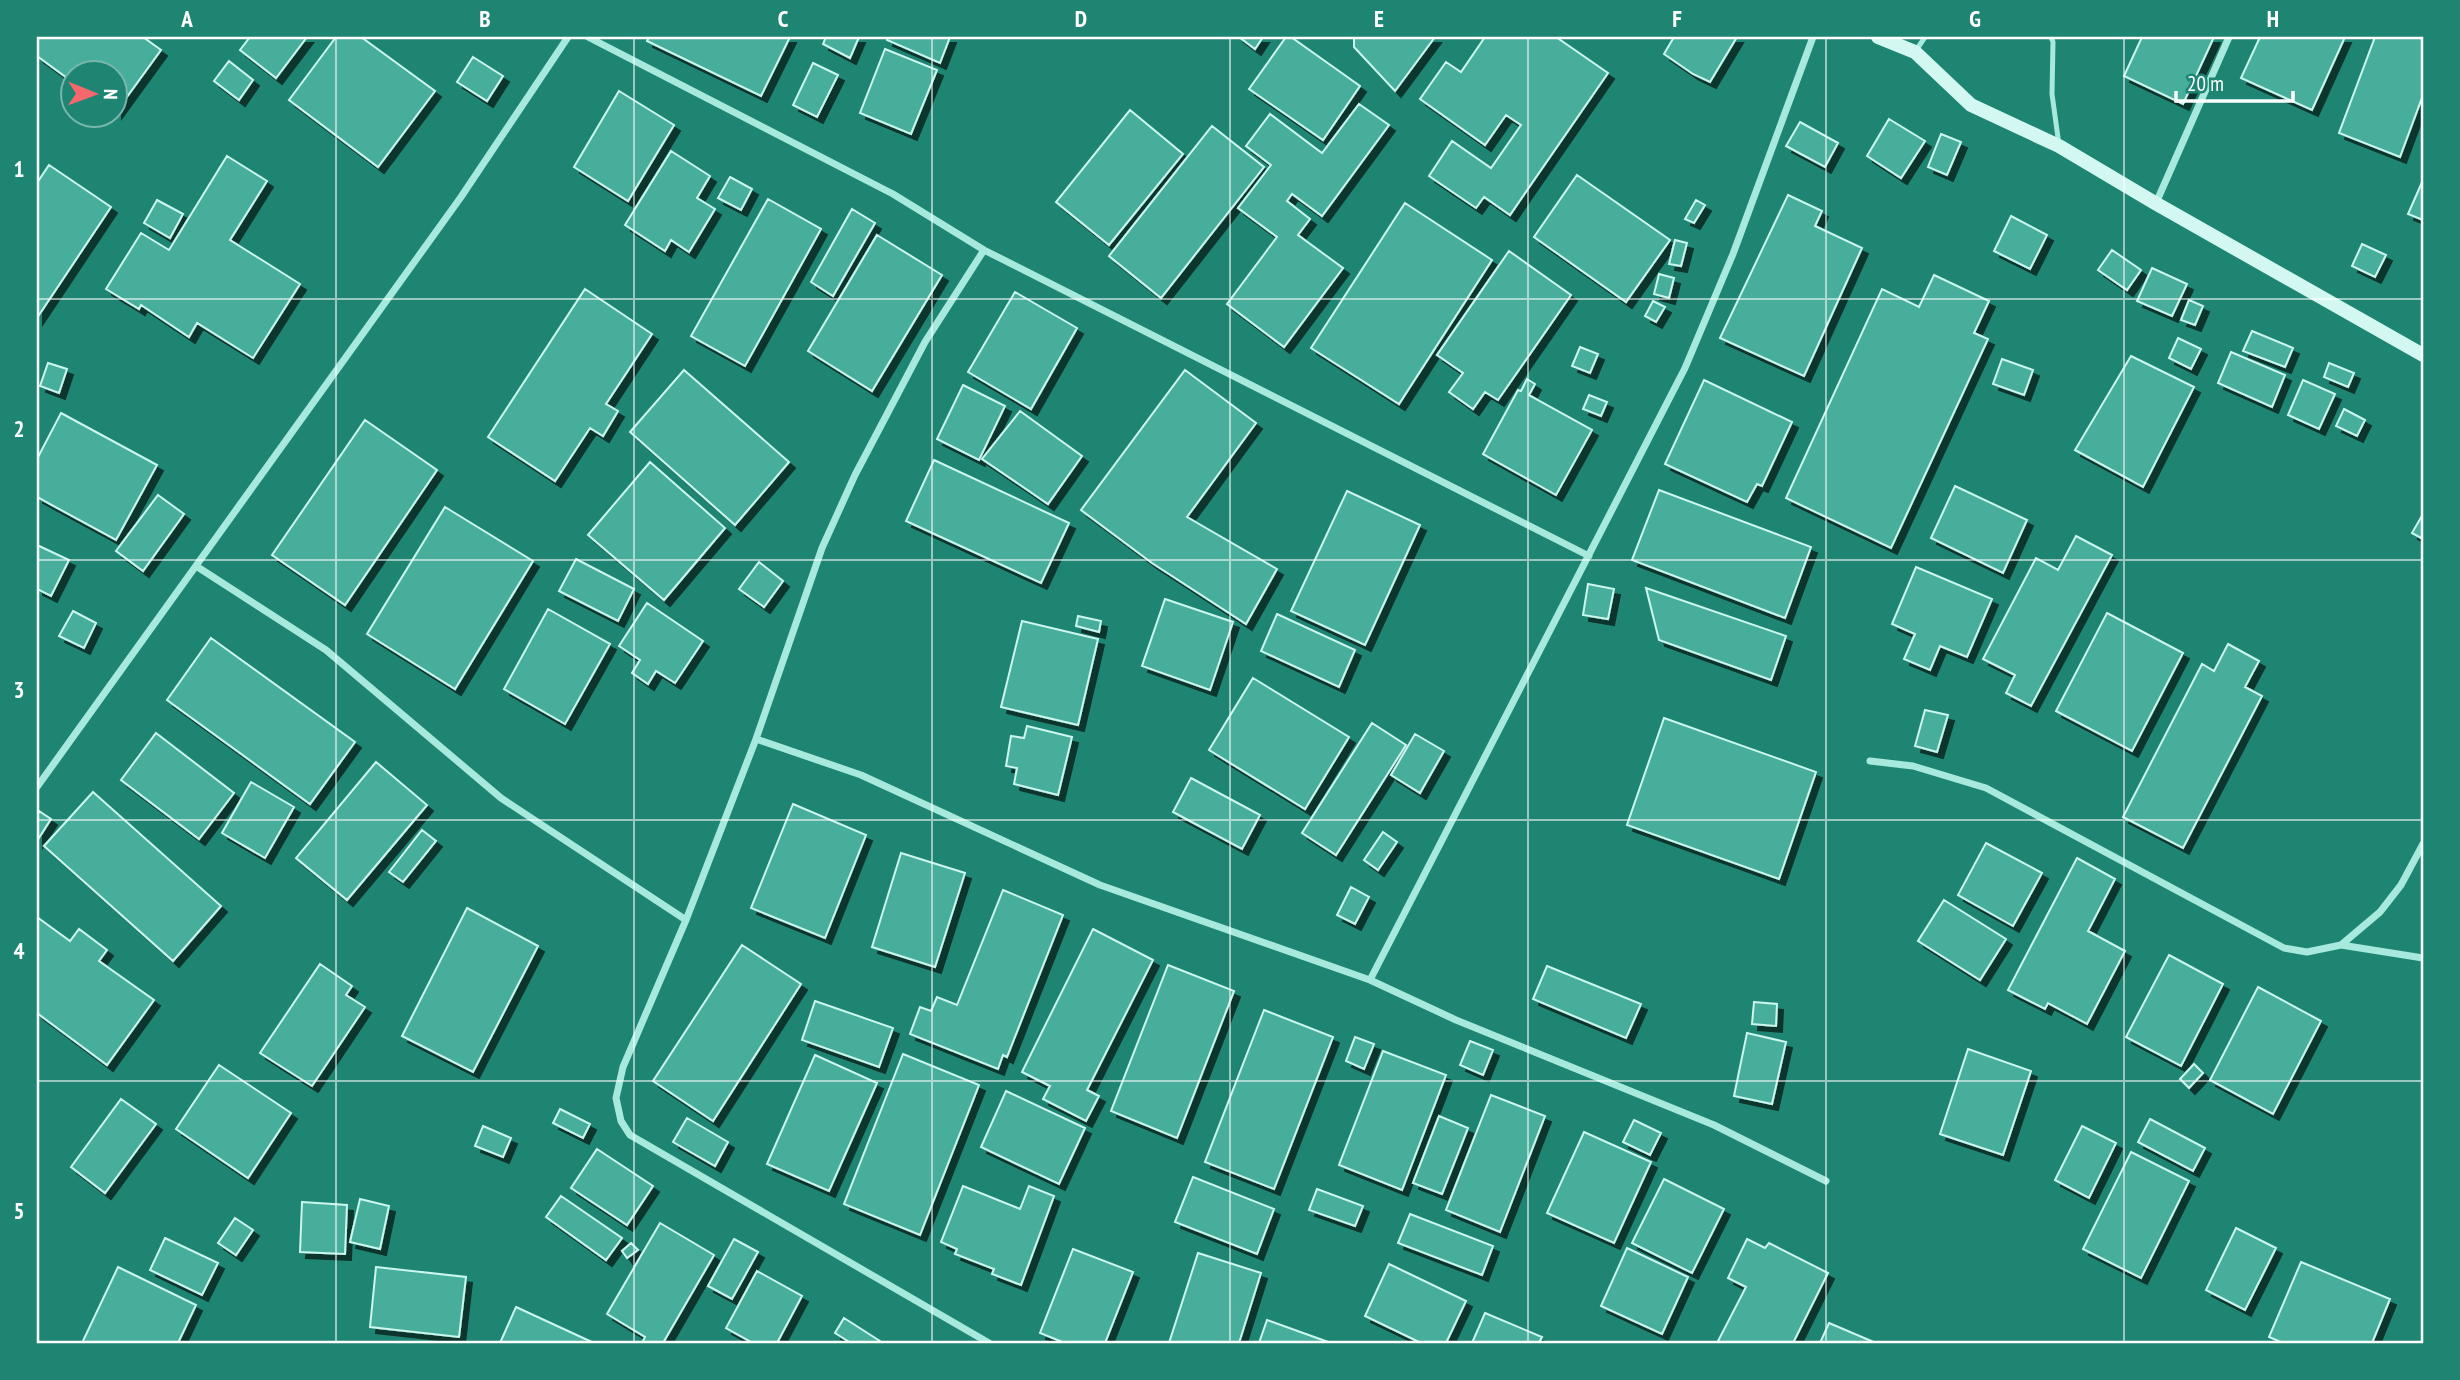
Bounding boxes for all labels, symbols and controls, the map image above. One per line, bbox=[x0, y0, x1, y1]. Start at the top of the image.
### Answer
text: A bbox=[180, 4, 193, 33]
text: B bbox=[479, 4, 491, 33]
text: C bbox=[778, 4, 789, 33]
text: D bbox=[1075, 4, 1087, 33]
text: E bbox=[1374, 4, 1384, 33]
text: F bbox=[1672, 4, 1682, 33]
text: G bbox=[1969, 4, 1981, 33]
text: H bbox=[2267, 4, 2279, 33]
north arrow bbox=[60, 60, 130, 130]
scale bar bbox=[2176, 60, 2294, 104]
text: 20 m bbox=[2187, 70, 2224, 97]
text: N bbox=[99, 89, 123, 100]
text: 1 bbox=[14, 154, 25, 183]
text: 2 bbox=[14, 414, 25, 443]
text: 3 bbox=[14, 675, 25, 704]
text: 4 bbox=[14, 936, 25, 965]
text: 5 bbox=[14, 1196, 25, 1225]

